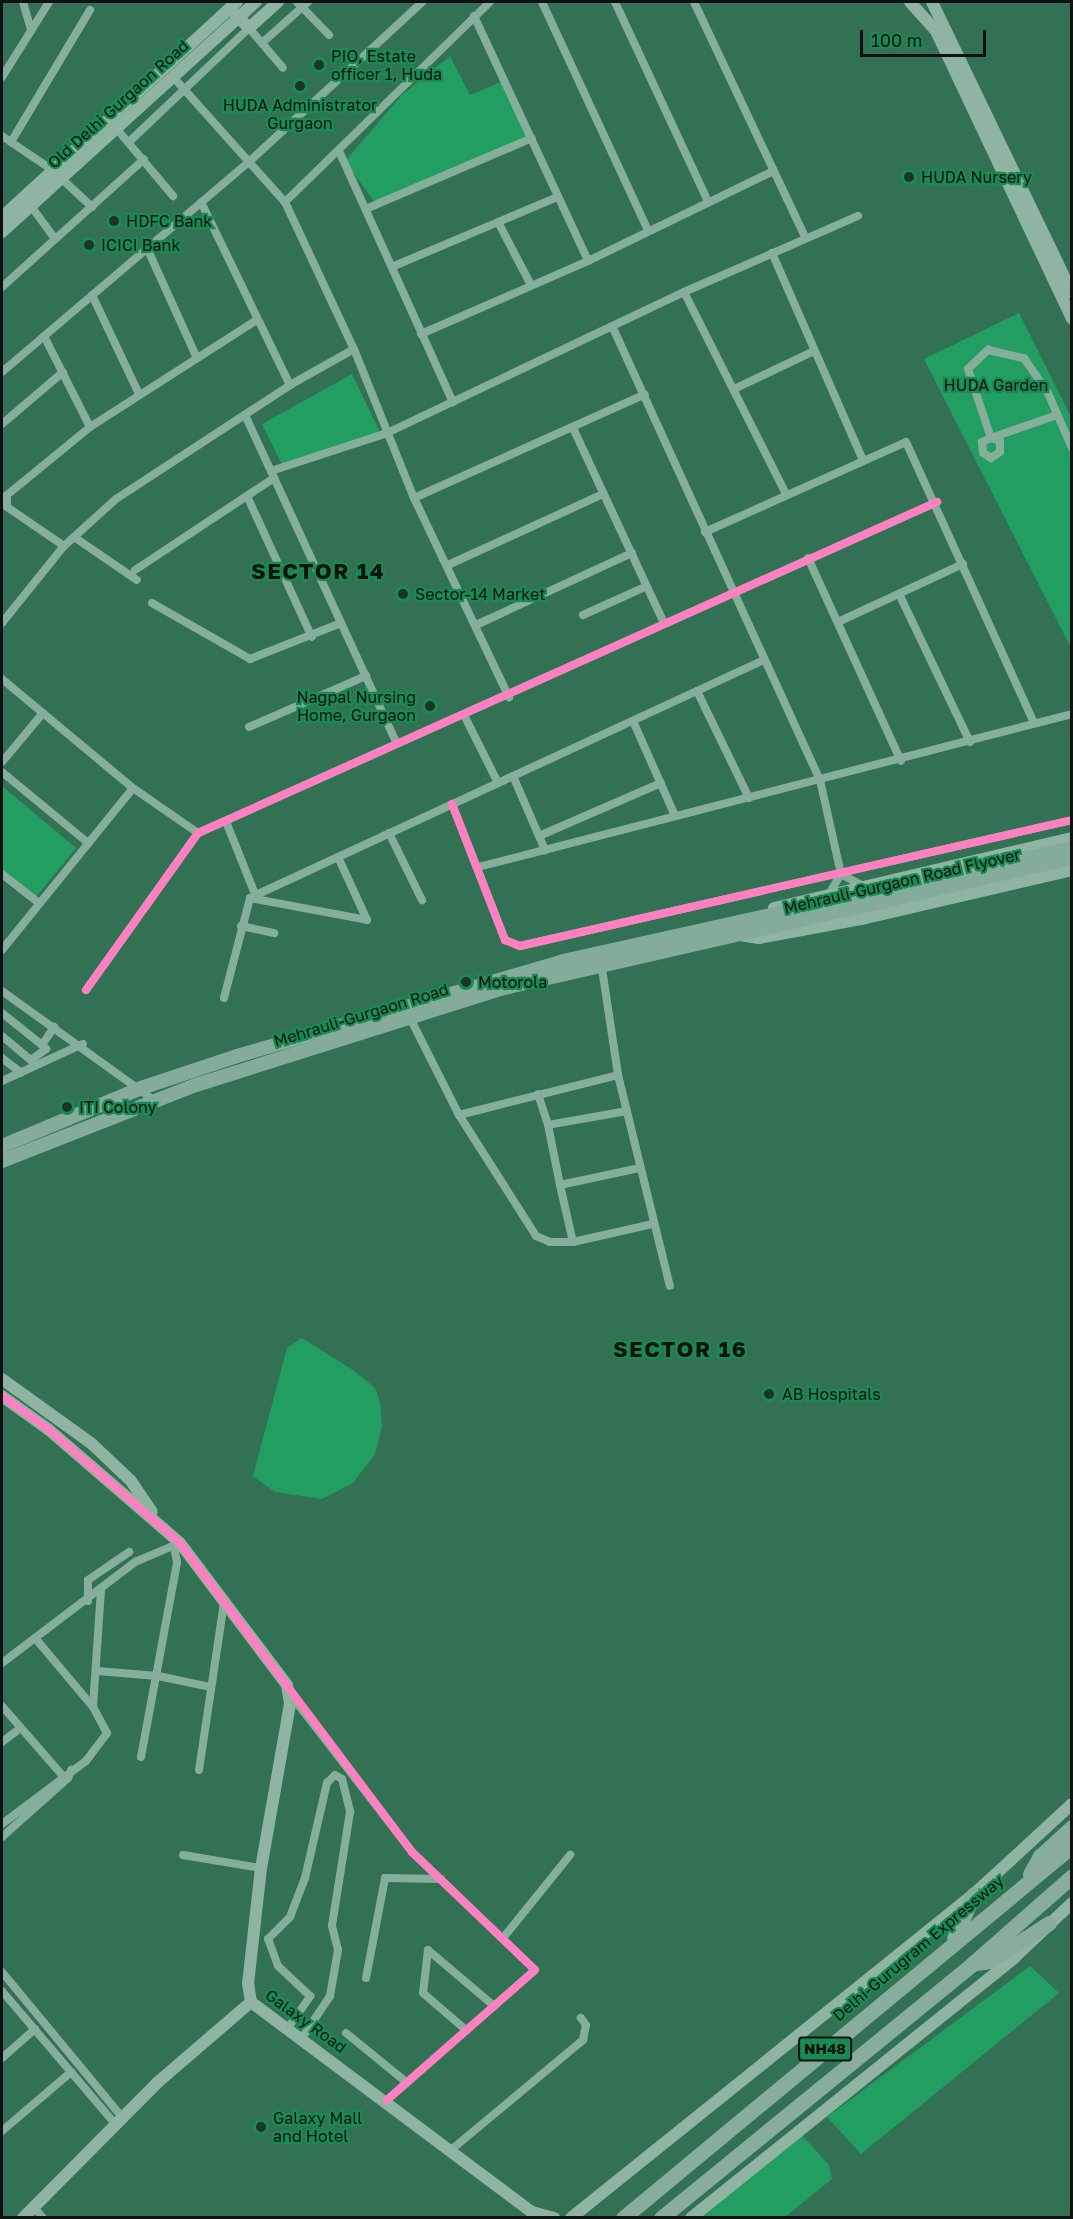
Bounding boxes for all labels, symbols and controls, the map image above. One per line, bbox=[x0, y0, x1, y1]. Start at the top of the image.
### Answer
scale bar bbox=[863, 18, 989, 56]
text: 100 m bbox=[871, 29, 922, 51]
street label: Old Delhi Gurgaon Road bbox=[44, 36, 192, 172]
place label: PIO, Estate officer 1, Huda bbox=[331, 46, 442, 84]
marker: PIO, Estate officer 1, Huda bbox=[312, 58, 326, 72]
marker: HUDA Administrator Gurgaon bbox=[293, 79, 307, 93]
place label: HUDA Administrator Gurgaon bbox=[223, 95, 377, 133]
place label: HUDA Nursery bbox=[921, 167, 1032, 187]
marker: HUDA Nursery bbox=[902, 170, 916, 184]
place label: HDFC Bank bbox=[126, 211, 212, 231]
marker: HDFC Bank bbox=[107, 214, 121, 228]
place label: ICICI Bank bbox=[101, 235, 180, 255]
marker: ICICI Bank bbox=[82, 238, 96, 252]
park label: HUDA Garden bbox=[944, 375, 1048, 395]
district label: SECTOR 14 bbox=[251, 558, 385, 584]
place label: Sector-14 Market bbox=[415, 584, 546, 604]
marker: Sector-14 Market bbox=[396, 587, 410, 601]
place label: Nagpal Nursing Home, Gurgaon bbox=[296, 687, 416, 725]
marker: Nagpal Nursing Home, Gurgaon bbox=[421, 697, 439, 715]
street label: Mehrauli-Gurgaon Road Flyover bbox=[782, 844, 1022, 918]
place label: Motorola bbox=[478, 972, 547, 992]
marker: Motorola bbox=[459, 975, 473, 989]
street label: Mehrauli-Gurgaon Road bbox=[271, 979, 451, 1051]
place label: ITI Colony bbox=[79, 1097, 156, 1117]
marker: ITI Colony bbox=[60, 1100, 74, 1114]
district label: SECTOR 16 bbox=[613, 1336, 747, 1362]
place label: AB Hospitals bbox=[782, 1384, 881, 1404]
marker: AB Hospitals bbox=[760, 1385, 778, 1403]
street label: Delhi-Gurugram Expressway bbox=[829, 1871, 1007, 2025]
street label: Galaxy Road bbox=[262, 1985, 350, 2057]
road number: NH48 bbox=[798, 2037, 852, 2061]
place label: Galaxy Mall and Hotel bbox=[273, 2108, 362, 2146]
marker: Galaxy Mall and Hotel bbox=[254, 2120, 268, 2134]

